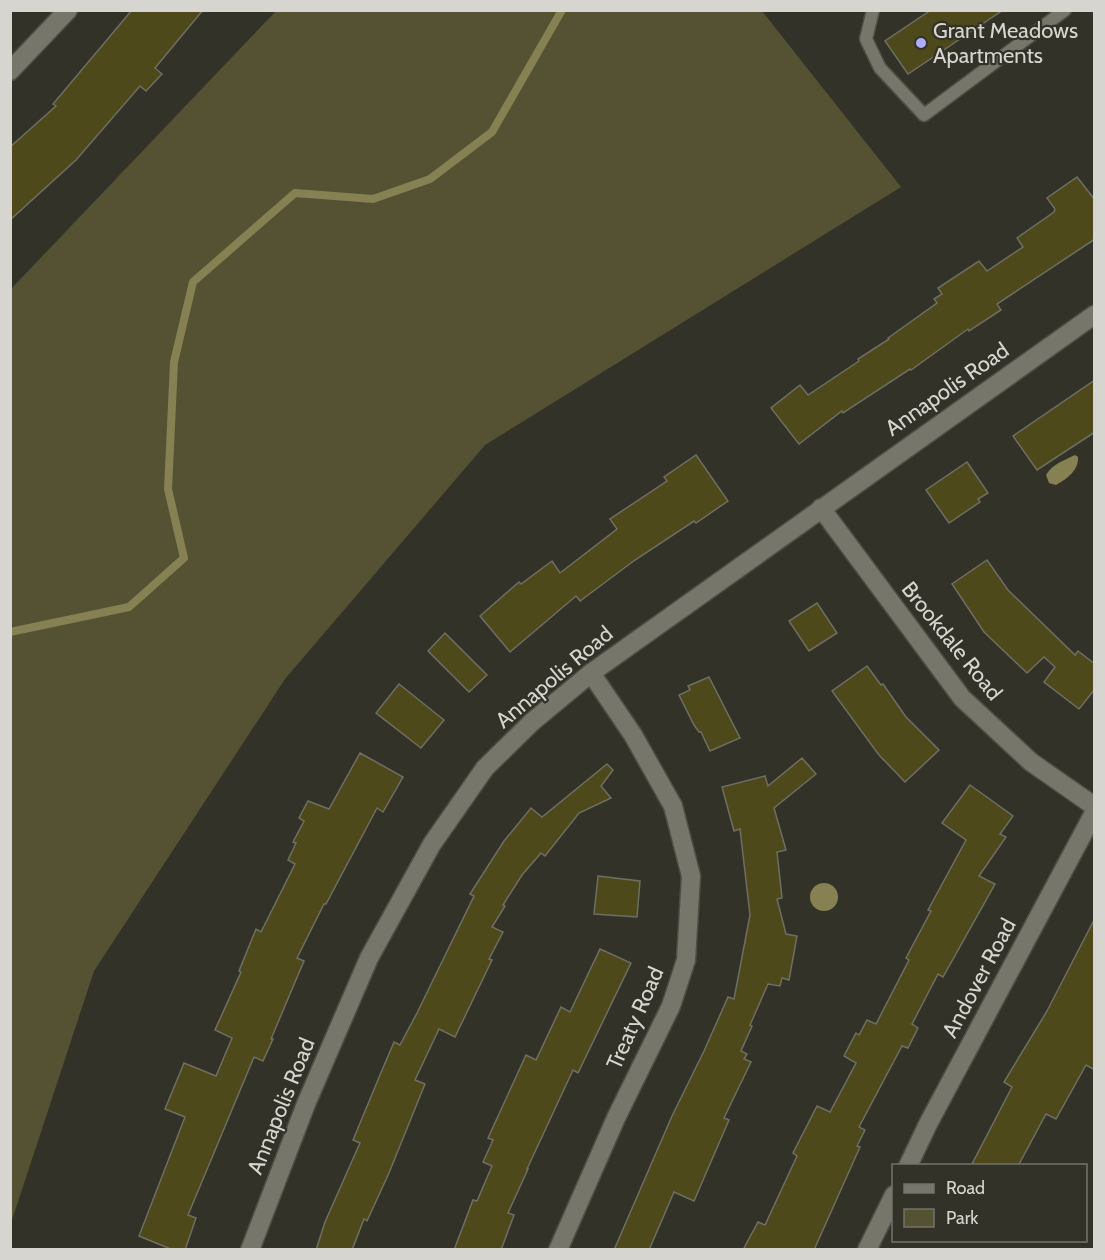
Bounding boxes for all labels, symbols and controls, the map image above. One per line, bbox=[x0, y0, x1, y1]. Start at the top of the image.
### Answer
place label: Grant Meadows Apartments bbox=[933, 17, 1078, 69]
marker: Grant Meadows Apartments bbox=[914, 36, 928, 50]
street label: Annapolis Road bbox=[880, 336, 1014, 442]
street label: Brookdale Road bbox=[896, 576, 1008, 706]
street label: Annapolis Road bbox=[490, 620, 618, 734]
street label: Andover Road bbox=[936, 914, 1022, 1042]
street label: Treaty Road bbox=[600, 963, 670, 1073]
street label: Annapolis Road bbox=[241, 1034, 321, 1178]
legend bbox=[892, 1164, 1087, 1242]
text: Road bbox=[946, 1177, 985, 1199]
text: Park bbox=[946, 1207, 979, 1229]

